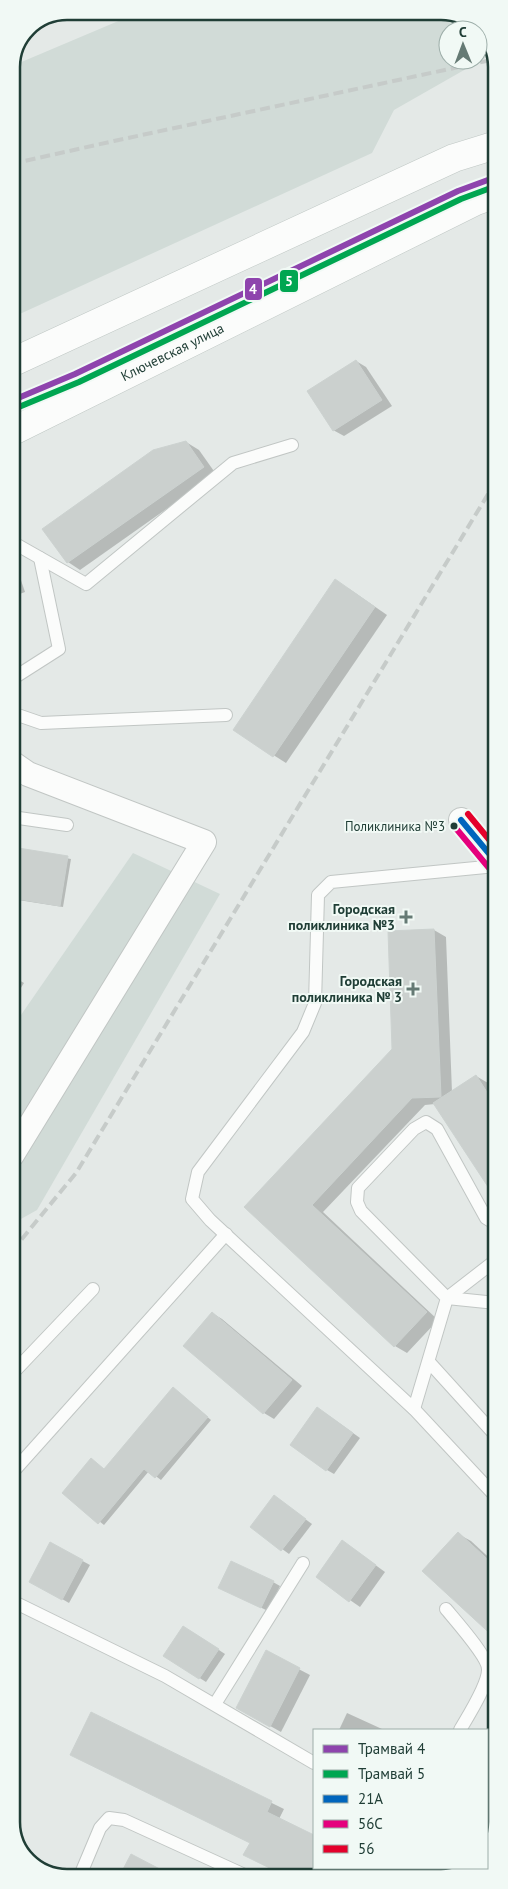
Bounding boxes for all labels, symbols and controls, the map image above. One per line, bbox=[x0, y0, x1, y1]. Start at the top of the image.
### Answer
north arrow bbox=[438, 20, 488, 70]
text: С bbox=[459, 23, 467, 41]
line badge: 5 bbox=[279, 269, 299, 293]
text: 5 bbox=[285, 272, 293, 290]
line badge: 4 bbox=[244, 277, 263, 301]
text: 4 bbox=[249, 280, 257, 298]
street label: Ключевская улица bbox=[118, 319, 227, 385]
place label: Поликлиника №3 bbox=[345, 818, 445, 835]
marker: Поликлиника №3 bbox=[449, 821, 459, 831]
place label: Городская поликлиника №3 bbox=[288, 900, 395, 934]
marker: Городская поликлиника №3 bbox=[399, 910, 413, 924]
place label: Городская поликлиника № 3 bbox=[292, 972, 402, 1006]
marker: Городская поликлиника № 3 bbox=[406, 982, 420, 996]
legend bbox=[313, 1729, 488, 1869]
text: Трамвай 4 bbox=[358, 1739, 425, 1758]
text: Трамвай 5 bbox=[358, 1764, 425, 1783]
text: 21А bbox=[358, 1789, 383, 1808]
text: 56С bbox=[358, 1814, 383, 1833]
text: 56 bbox=[358, 1839, 374, 1858]

